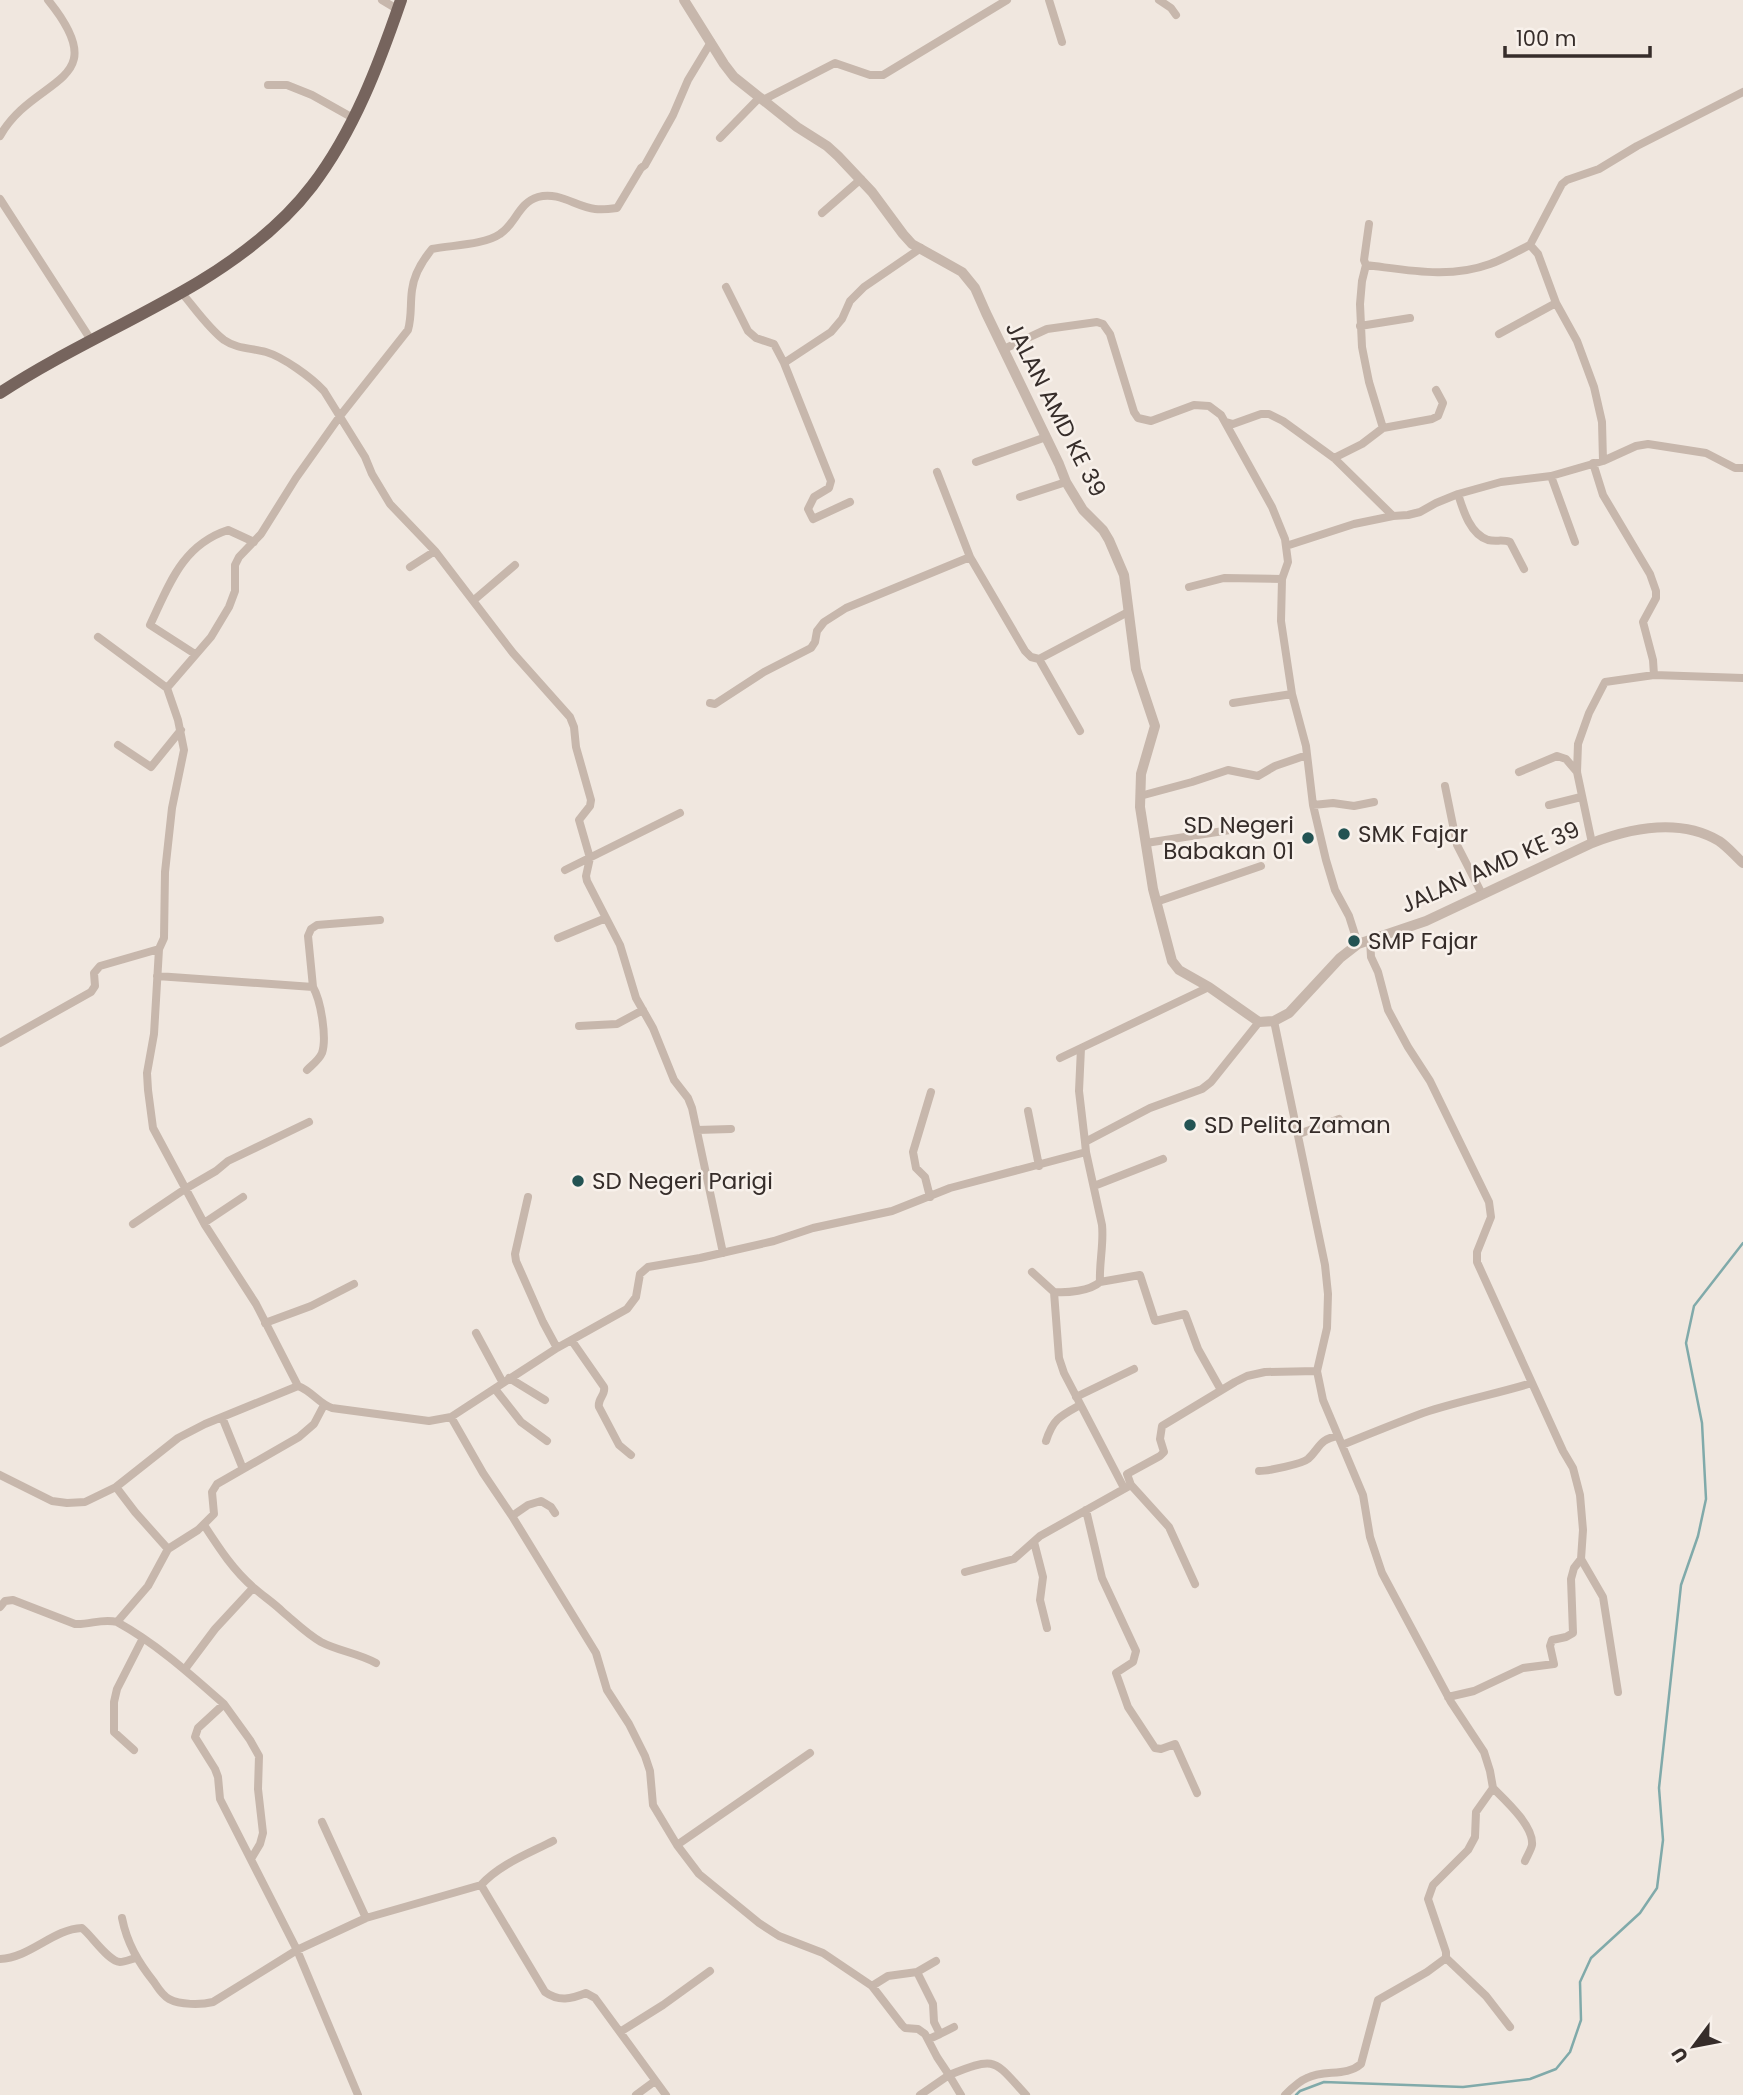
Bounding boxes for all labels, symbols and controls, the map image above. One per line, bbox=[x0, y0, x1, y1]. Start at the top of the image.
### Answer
scale bar bbox=[1505, 14, 1650, 58]
text: 100 m bbox=[1516, 24, 1576, 53]
street label: JALAN AMD KE 39 bbox=[998, 316, 1114, 502]
place label: SD Negeri Babakan 01 bbox=[1163, 809, 1294, 867]
street label: JALAN AMD KE 39 bbox=[1395, 813, 1585, 921]
place label: SMK Fajar bbox=[1358, 818, 1468, 850]
marker: SMK Fajar bbox=[1336, 826, 1352, 842]
marker: SD Negeri Babakan 01 bbox=[1300, 830, 1316, 846]
place label: SMP Fajar bbox=[1368, 925, 1478, 957]
marker: SMP Fajar bbox=[1346, 933, 1362, 949]
place label: SD Pelita Zaman bbox=[1204, 1109, 1391, 1141]
marker: SD Pelita Zaman bbox=[1182, 1117, 1198, 1133]
place label: SD Negeri Parigi bbox=[592, 1165, 773, 1197]
marker: SD Negeri Parigi bbox=[570, 1173, 586, 1189]
north arrow bbox=[1659, 2011, 1729, 2081]
text: U bbox=[1665, 2042, 1695, 2068]

